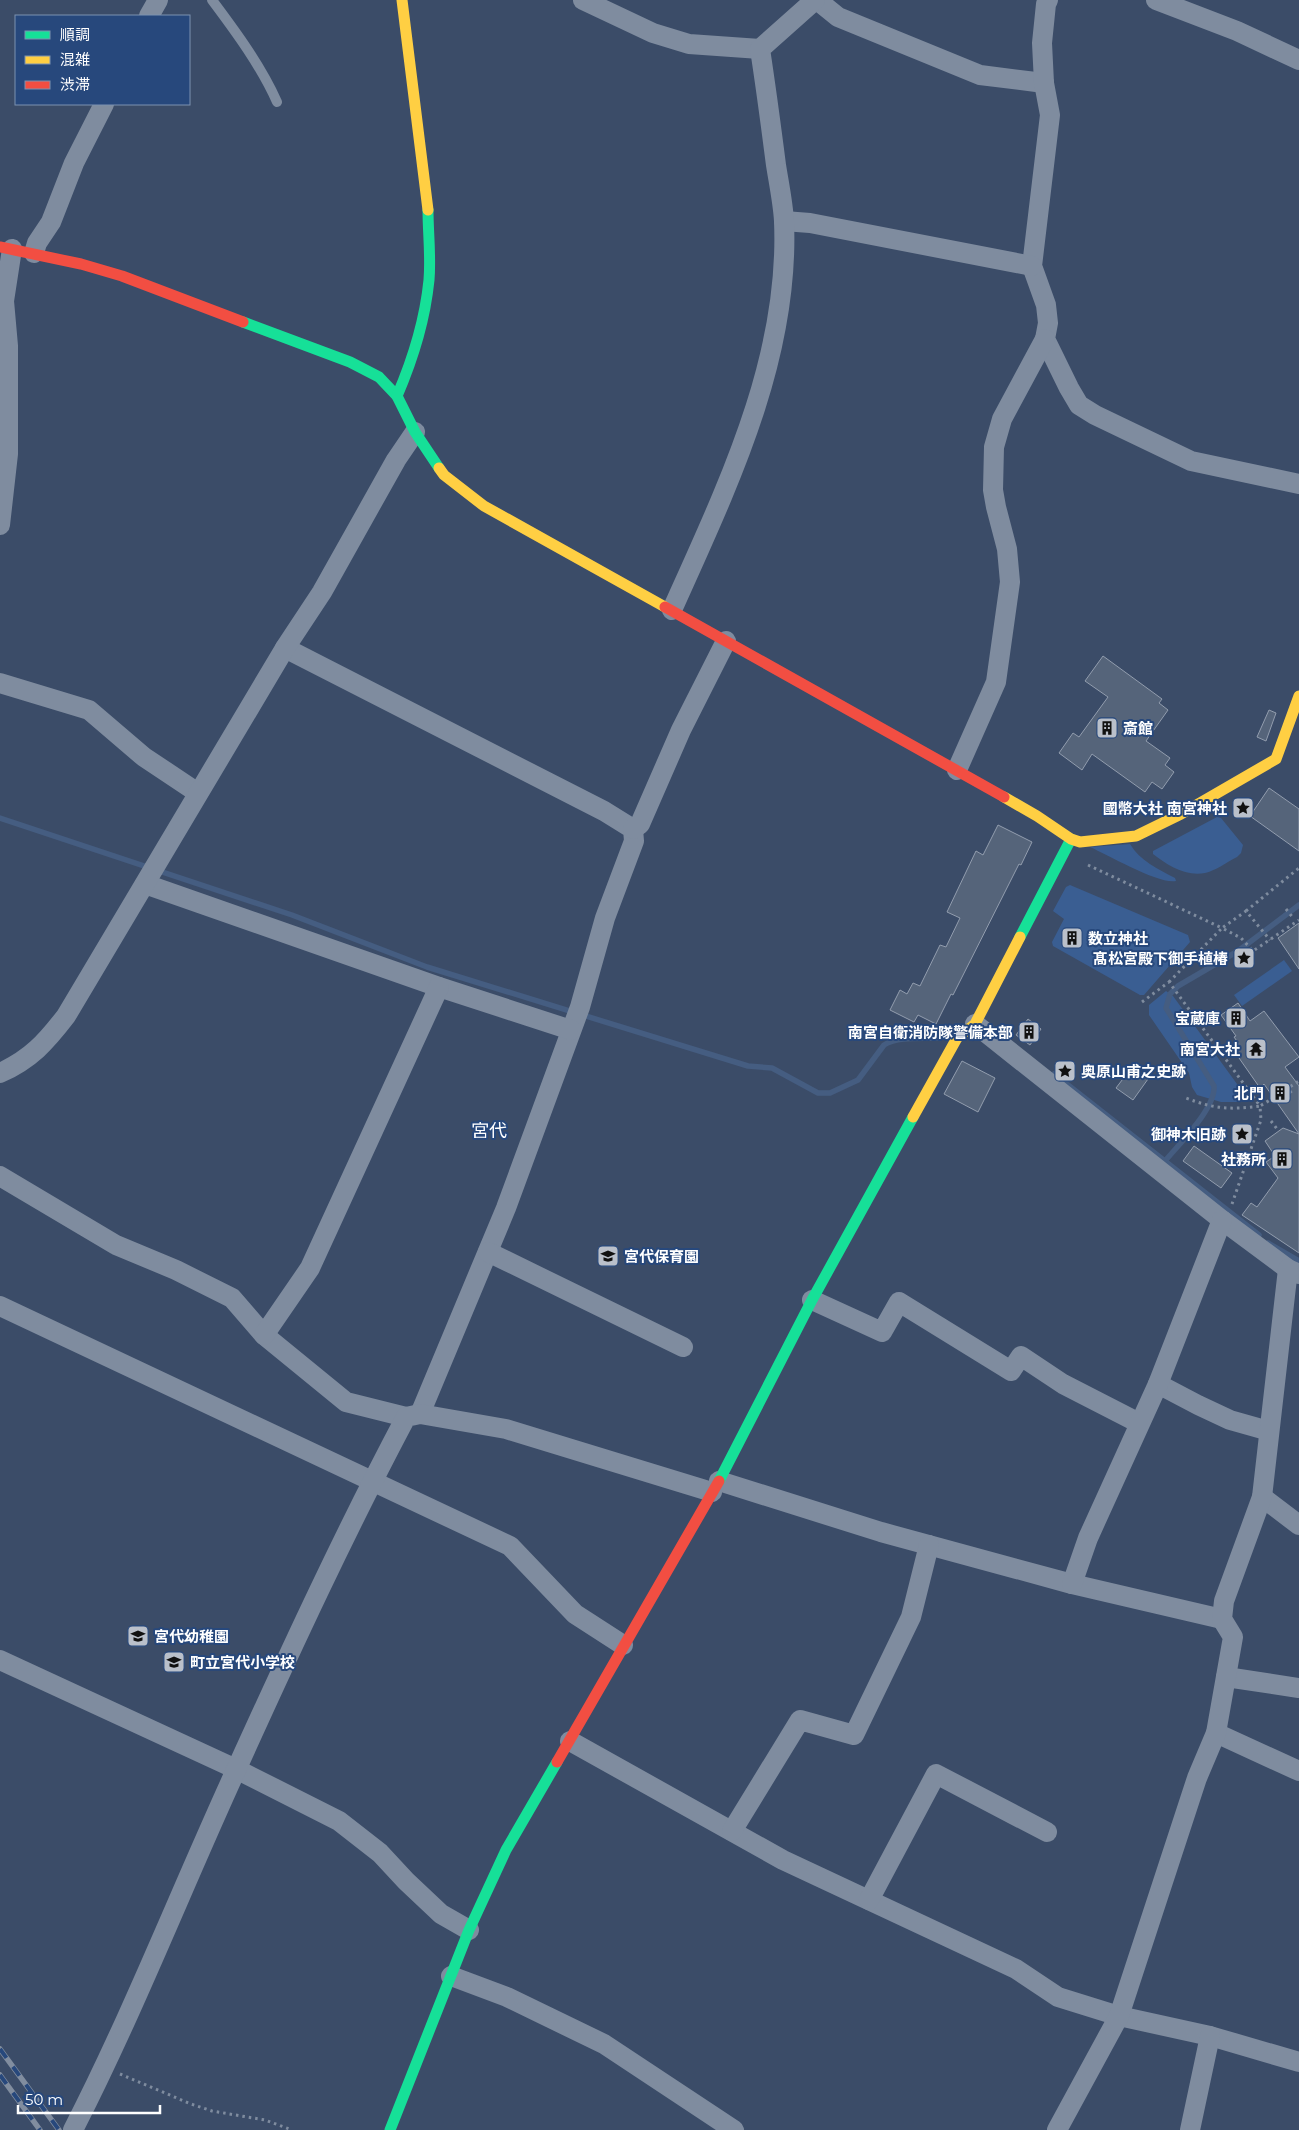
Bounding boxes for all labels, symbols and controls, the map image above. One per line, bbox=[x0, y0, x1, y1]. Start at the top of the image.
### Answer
legend bbox=[15, 15, 190, 105]
text: 順調 bbox=[60, 25, 90, 44]
text: 混雑 bbox=[60, 50, 90, 69]
text: 渋滞 bbox=[60, 75, 90, 94]
building icon: 斎館 bbox=[1095, 716, 1119, 740]
place label: 斎館 bbox=[1123, 719, 1153, 738]
place icon: 國幣大社 南宮神社 bbox=[1231, 796, 1255, 820]
place label: 國幣大社 南宮神社 bbox=[1103, 799, 1227, 818]
building icon: 数立神社 bbox=[1060, 926, 1084, 950]
place label: 数立神社 bbox=[1088, 929, 1148, 948]
place icon: 髙松宮殿下御手植椿 bbox=[1232, 946, 1256, 970]
place label: 髙松宮殿下御手植椿 bbox=[1093, 949, 1228, 968]
building icon: 宝蔵庫 bbox=[1224, 1006, 1248, 1030]
place label: 宝蔵庫 bbox=[1175, 1009, 1220, 1028]
building icon: 南宮自衛消防隊警備本部 bbox=[1017, 1020, 1041, 1044]
place label: 南宮自衛消防隊警備本部 bbox=[848, 1023, 1013, 1042]
temple icon: 南宮大社 bbox=[1244, 1037, 1268, 1061]
place label: 南宮大社 bbox=[1180, 1040, 1240, 1059]
place icon: 奥原山甫之史跡 bbox=[1053, 1059, 1077, 1083]
place label: 奥原山甫之史跡 bbox=[1081, 1062, 1186, 1081]
building icon: 北門 bbox=[1268, 1081, 1292, 1105]
place label: 北門 bbox=[1234, 1084, 1264, 1103]
district label: 宮代 bbox=[471, 1120, 507, 1142]
place icon: 御神木旧跡 bbox=[1230, 1122, 1254, 1146]
place label: 御神木旧跡 bbox=[1151, 1125, 1226, 1144]
building icon: 社務所 bbox=[1270, 1147, 1294, 1171]
place label: 社務所 bbox=[1221, 1150, 1266, 1169]
school or university icon: 宮代保育園 bbox=[596, 1244, 620, 1268]
place label: 宮代保育園 bbox=[624, 1247, 699, 1266]
school or university icon: 宮代幼稚園 bbox=[126, 1624, 150, 1648]
place label: 宮代幼稚園 bbox=[154, 1627, 229, 1646]
school or university icon: 町立宮代小学校 bbox=[162, 1650, 186, 1674]
place label: 町立宮代小学校 bbox=[190, 1653, 295, 1672]
scale bar bbox=[18, 2082, 160, 2114]
text: 50 m bbox=[25, 2090, 63, 2109]

